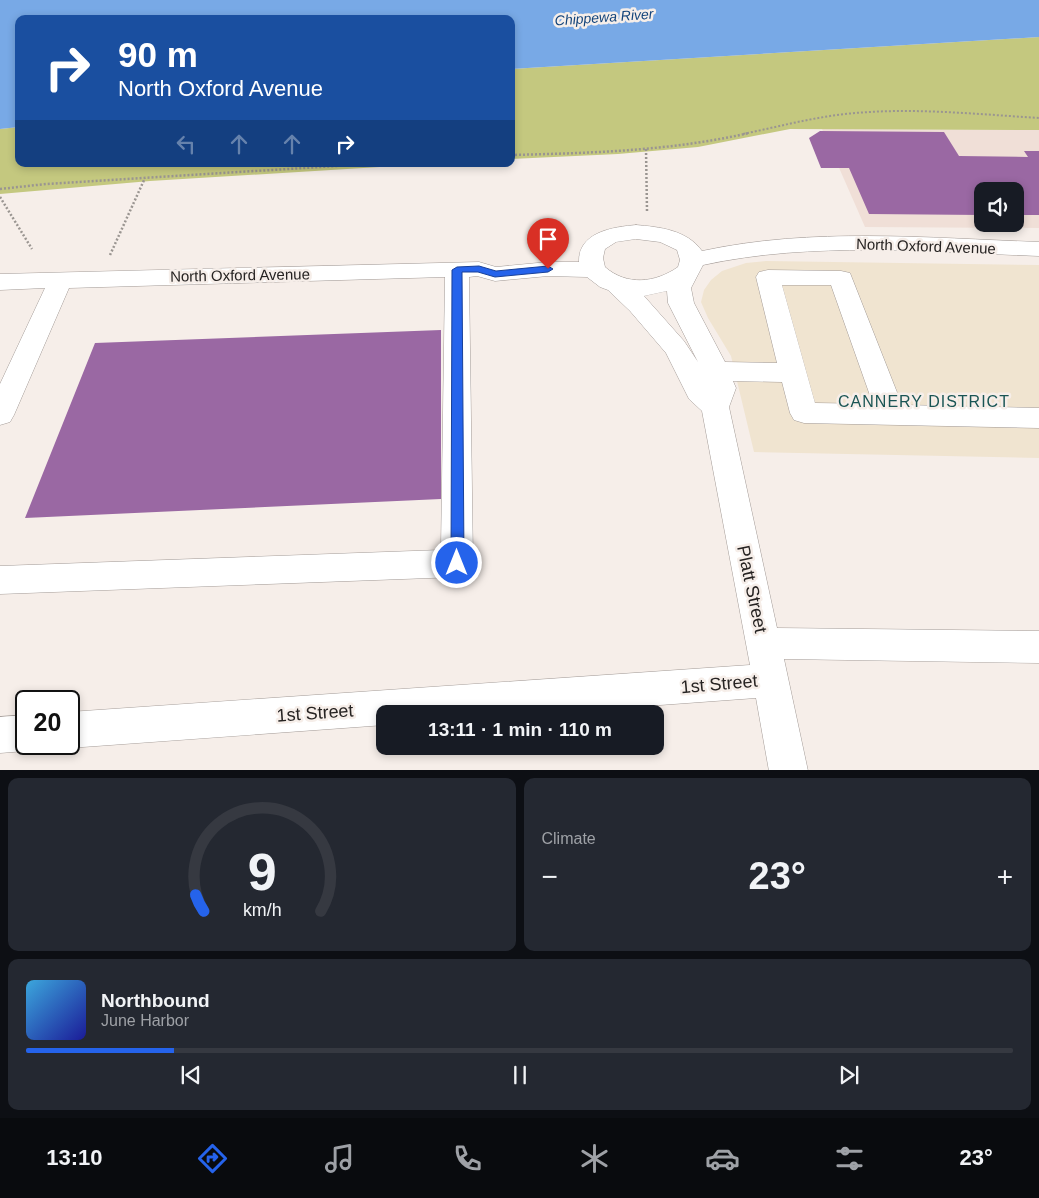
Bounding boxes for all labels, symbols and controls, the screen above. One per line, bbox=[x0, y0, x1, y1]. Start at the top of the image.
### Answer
water label: Chippewa River bbox=[554, 5, 655, 28]
icon: right bbox=[35, 35, 100, 100]
text: 90 m bbox=[118, 35, 198, 74]
text: North Oxford Avenue bbox=[118, 76, 323, 101]
icon: left bbox=[172, 130, 200, 158]
icon: ahead bbox=[225, 130, 253, 158]
icon: ahead bbox=[278, 130, 306, 158]
icon: right bbox=[331, 130, 359, 158]
map controls bbox=[974, 182, 1024, 232]
button: sound bbox=[974, 182, 1024, 232]
pin bbox=[527, 218, 569, 269]
icon: arrive bbox=[534, 225, 562, 253]
street label: North Oxford Avenue bbox=[856, 235, 996, 257]
street label: North Oxford Avenue bbox=[170, 265, 310, 285]
district label: CANNERY DISTRICT bbox=[838, 393, 1010, 410]
position arrow bbox=[430, 536, 482, 588]
street label: Platt Street bbox=[733, 543, 771, 635]
street label: 1st Street bbox=[680, 671, 758, 697]
speed limit sign: 20 bbox=[15, 690, 80, 755]
street label: 1st Street bbox=[276, 700, 354, 726]
text: 13:11 · 1 min · 110 m bbox=[428, 719, 612, 740]
text: Climate bbox=[542, 830, 596, 847]
text: 9 bbox=[247, 843, 276, 901]
text: 23° bbox=[749, 855, 806, 897]
text: − bbox=[542, 861, 558, 892]
text: + bbox=[997, 861, 1013, 892]
text: km/h bbox=[242, 900, 281, 920]
text: Northbound bbox=[101, 990, 210, 1011]
text: June Harbor bbox=[101, 1012, 189, 1029]
icon: previous bbox=[177, 1061, 205, 1089]
icon: pause bbox=[506, 1061, 534, 1089]
icon: next bbox=[835, 1061, 863, 1089]
icon: directions bbox=[195, 1141, 230, 1176]
icon: music bbox=[322, 1141, 357, 1176]
icon: phone bbox=[450, 1141, 485, 1176]
icon: climate bbox=[577, 1141, 612, 1176]
icon: car bbox=[705, 1141, 740, 1176]
icon: filters bbox=[832, 1141, 867, 1176]
text: 13:10 bbox=[46, 1145, 102, 1170]
text: 23° bbox=[959, 1145, 993, 1170]

